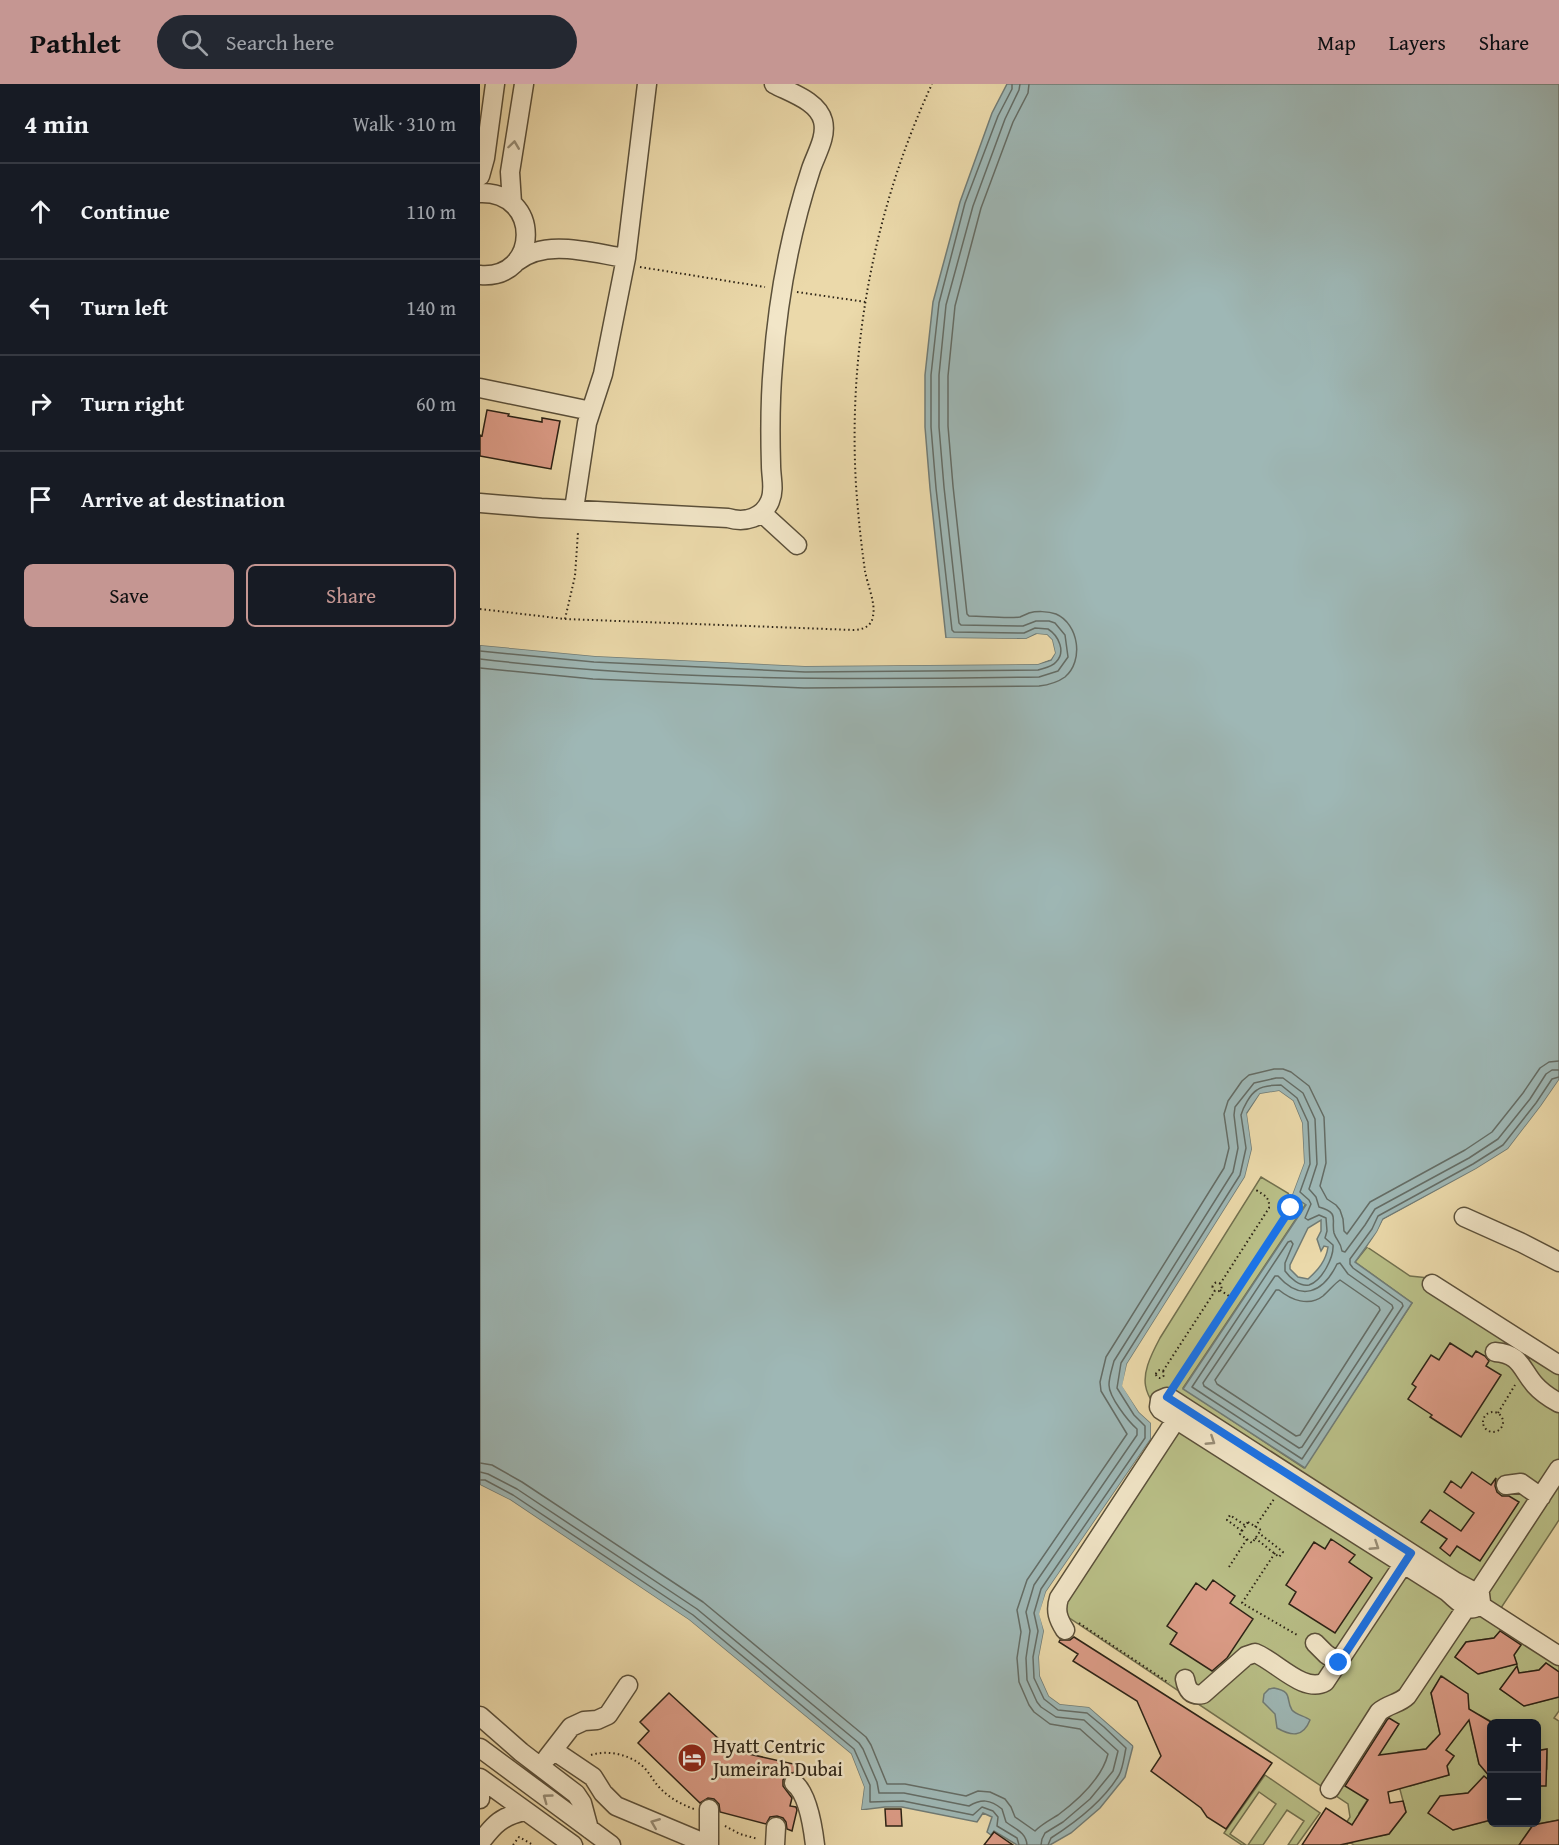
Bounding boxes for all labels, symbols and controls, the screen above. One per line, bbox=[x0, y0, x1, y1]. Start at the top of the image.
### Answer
search box bbox=[157, 15, 577, 69]
text: Pathlet bbox=[30, 22, 121, 63]
icon: search bbox=[178, 26, 211, 59]
text: Search here bbox=[226, 26, 334, 58]
text: Map bbox=[1317, 27, 1356, 58]
text: Layers bbox=[1389, 27, 1446, 58]
text: Share bbox=[1479, 27, 1529, 58]
text: 4 min bbox=[24, 104, 89, 143]
text: Walk · 310 m bbox=[353, 109, 456, 138]
one-way arrow bbox=[507, 140, 519, 149]
icon: ahead bbox=[24, 195, 57, 228]
text: Continue bbox=[81, 195, 170, 227]
text: 110 m bbox=[406, 197, 456, 226]
icon: left bbox=[24, 291, 57, 324]
text: Turn left bbox=[81, 291, 168, 323]
text: 140 m bbox=[406, 293, 456, 322]
icon: right bbox=[24, 387, 57, 420]
text: Turn right bbox=[81, 387, 184, 419]
text: 60 m bbox=[416, 389, 456, 418]
icon: arrive bbox=[24, 483, 57, 516]
text: Arrive at destination bbox=[81, 483, 285, 515]
button: Save bbox=[24, 564, 234, 627]
button: Share bbox=[246, 564, 456, 627]
route start bbox=[1277, 1194, 1303, 1220]
one-way arrow bbox=[1204, 1434, 1215, 1445]
one-way arrow bbox=[1368, 1539, 1379, 1550]
route end bbox=[1325, 1649, 1351, 1675]
map controls bbox=[1487, 1719, 1541, 1827]
button: + bbox=[1487, 1719, 1541, 1773]
place label: Hyatt Centric Jumeirah Dubai bbox=[710, 1731, 843, 1783]
hotel icon: Hyatt Centric Jumeirah Dubai bbox=[676, 1742, 708, 1774]
button: − bbox=[1487, 1773, 1541, 1827]
one-way arrow bbox=[542, 1794, 553, 1805]
one-way arrow bbox=[650, 1818, 661, 1830]

